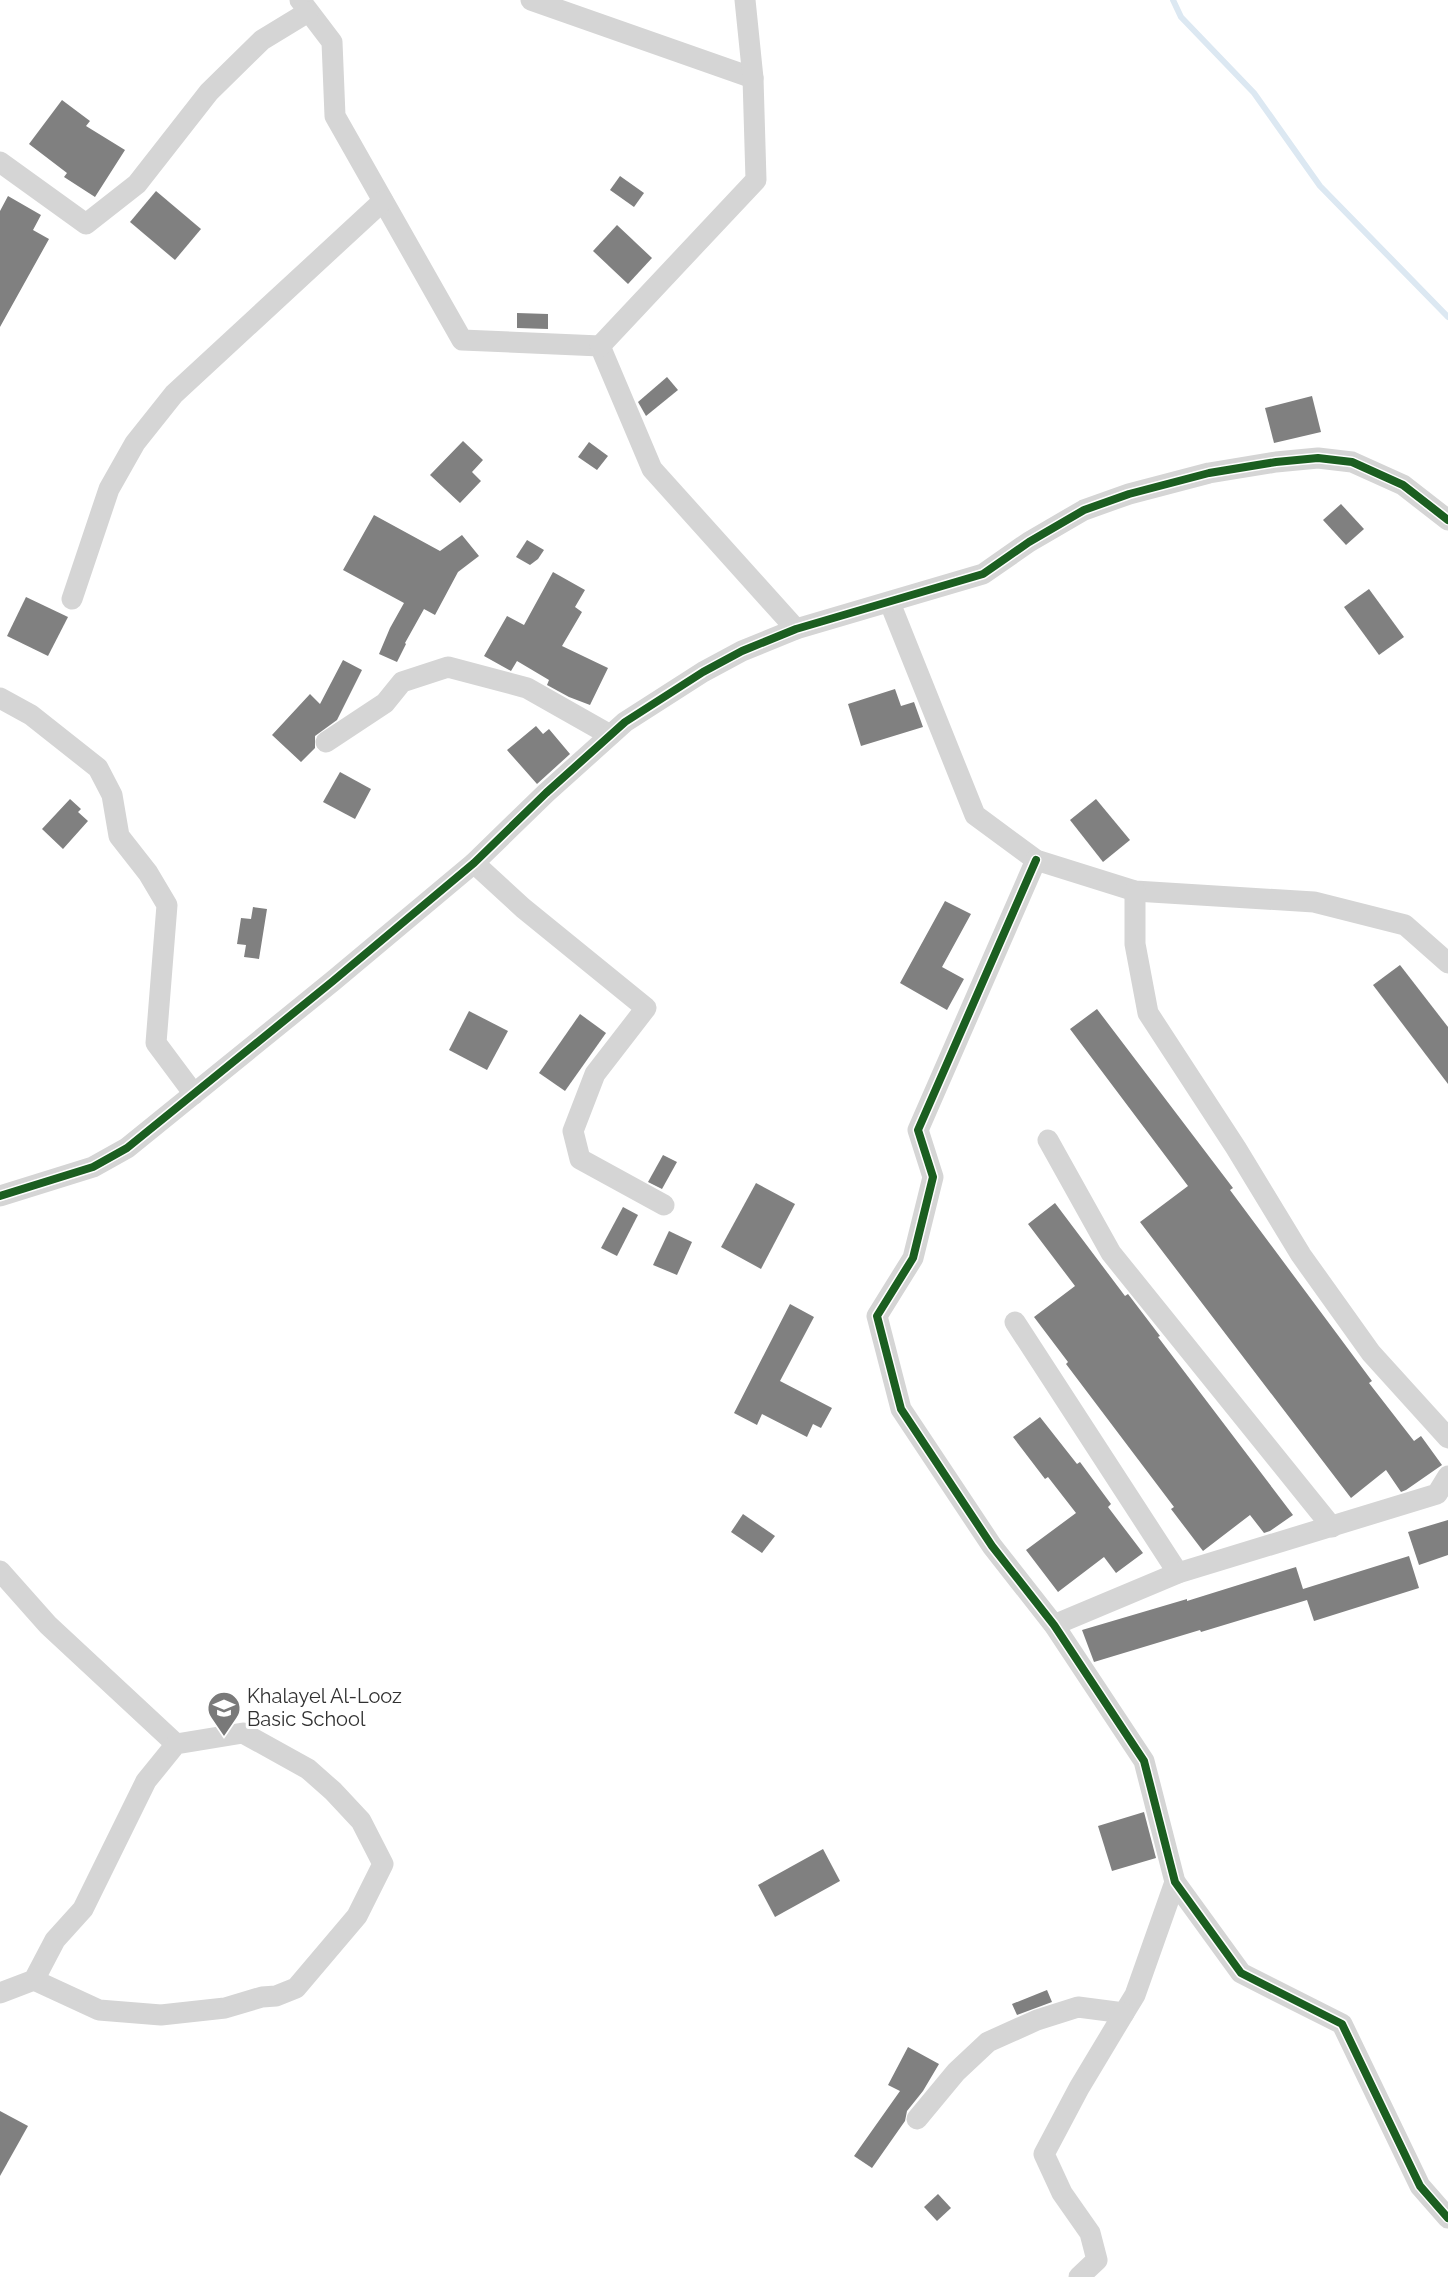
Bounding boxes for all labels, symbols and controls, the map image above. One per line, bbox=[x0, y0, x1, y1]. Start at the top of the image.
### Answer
place label: Khalayel Al-Looz Basic School bbox=[247, 1684, 402, 1731]
school or university icon: Khalayel Al-Looz Basic School bbox=[206, 1690, 242, 1737]

